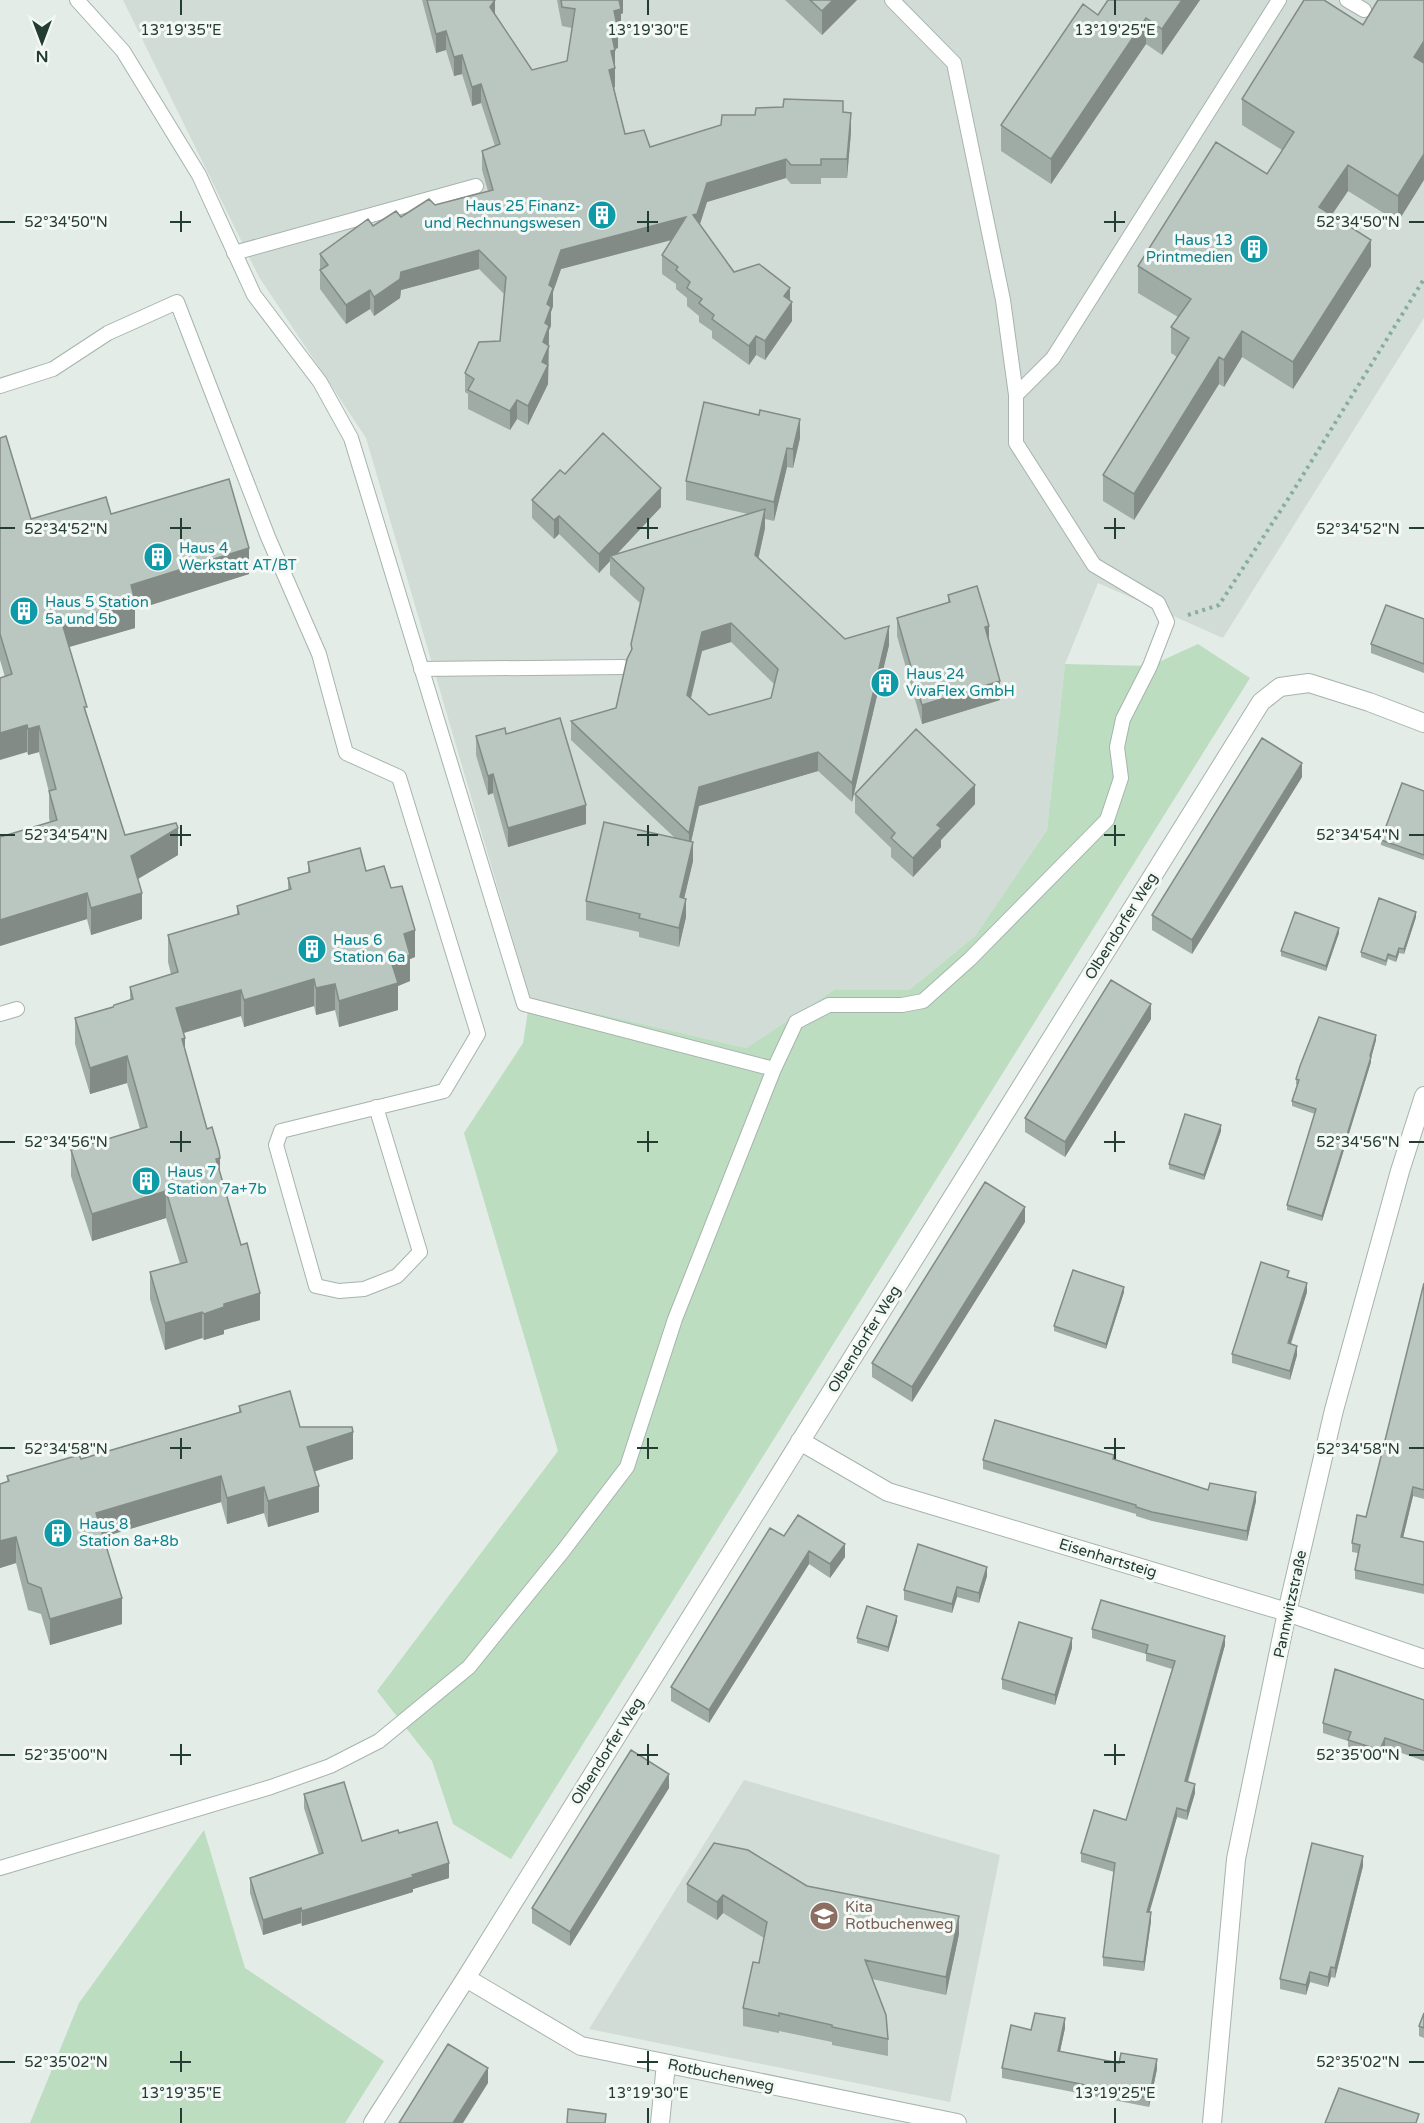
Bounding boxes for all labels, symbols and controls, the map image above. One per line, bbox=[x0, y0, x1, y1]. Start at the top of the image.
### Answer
north arrow bbox=[12, 12, 72, 72]
text: 13°19'35"E bbox=[140, 21, 222, 39]
text: 13°19'30"E bbox=[607, 21, 689, 39]
text: 13°19'25"E bbox=[1074, 21, 1156, 39]
text: N bbox=[36, 46, 48, 66]
place label: Haus 25 Finanz- und Rechnungswesen bbox=[424, 197, 581, 232]
building icon: Haus 25 Finanz- und Rechnungswesen bbox=[586, 199, 618, 231]
text: 52°34'50"N bbox=[24, 213, 108, 231]
text: 52°34'50"N bbox=[1316, 213, 1400, 231]
place label: Haus 13 Printmedien bbox=[1146, 231, 1233, 266]
building icon: Haus 13 Printmedien bbox=[1238, 233, 1270, 265]
text: 52°34'52"N bbox=[24, 520, 108, 538]
text: 52°34'52"N bbox=[1316, 520, 1400, 538]
place label: Haus 4 Werkstatt AT/BT bbox=[179, 539, 297, 574]
building icon: Haus 4 Werkstatt AT/BT bbox=[142, 541, 174, 573]
place label: Haus 5 Station 5a und 5b bbox=[45, 593, 149, 628]
building icon: Haus 5 Station 5a und 5b bbox=[8, 595, 40, 627]
place label: Haus 24 VivaFlex GmbH bbox=[906, 665, 1015, 700]
building icon: Haus 24 VivaFlex GmbH bbox=[869, 667, 901, 699]
text: 52°34'54"N bbox=[24, 826, 108, 844]
text: 52°34'54"N bbox=[1316, 826, 1400, 844]
street label: Olbendorfer Weg bbox=[1081, 869, 1161, 983]
place label: Haus 6 Station 6a bbox=[333, 931, 405, 966]
building icon: Haus 6 Station 6a bbox=[296, 933, 328, 965]
text: 52°34'56"N bbox=[24, 1133, 108, 1151]
text: 52°34'56"N bbox=[1316, 1133, 1400, 1151]
place label: Haus 7 Station 7a+7b bbox=[167, 1163, 267, 1198]
building icon: Haus 7 Station 7a+7b bbox=[130, 1165, 162, 1197]
street label: Olbendorfer Weg bbox=[824, 1282, 904, 1396]
text: 52°34'58"N bbox=[24, 1440, 108, 1458]
text: 52°34'58"N bbox=[1316, 1440, 1400, 1458]
place label: Haus 8 Station 8a+8b bbox=[79, 1515, 179, 1550]
building icon: Haus 8 Station 8a+8b bbox=[42, 1517, 74, 1549]
street label: Eisenhartsteig bbox=[1057, 1535, 1159, 1581]
street label: Pannwitzstraße bbox=[1270, 1548, 1310, 1660]
street label: Olbendorfer Weg bbox=[567, 1694, 647, 1808]
text: 52°35'00"N bbox=[24, 1746, 108, 1764]
text: 52°35'00"N bbox=[1316, 1746, 1400, 1764]
place label: Kita Rotbuchenweg bbox=[845, 1898, 953, 1933]
school or university icon: Kita Rotbuchenweg bbox=[808, 1900, 840, 1932]
text: 52°35'02"N bbox=[24, 2053, 108, 2071]
text: 52°35'02"N bbox=[1316, 2053, 1400, 2071]
street label: Rotbuchenweg bbox=[666, 2055, 776, 2095]
text: 13°19'35"E bbox=[140, 2084, 222, 2102]
text: 13°19'30"E bbox=[607, 2084, 689, 2102]
text: 13°19'25"E bbox=[1074, 2084, 1156, 2102]

